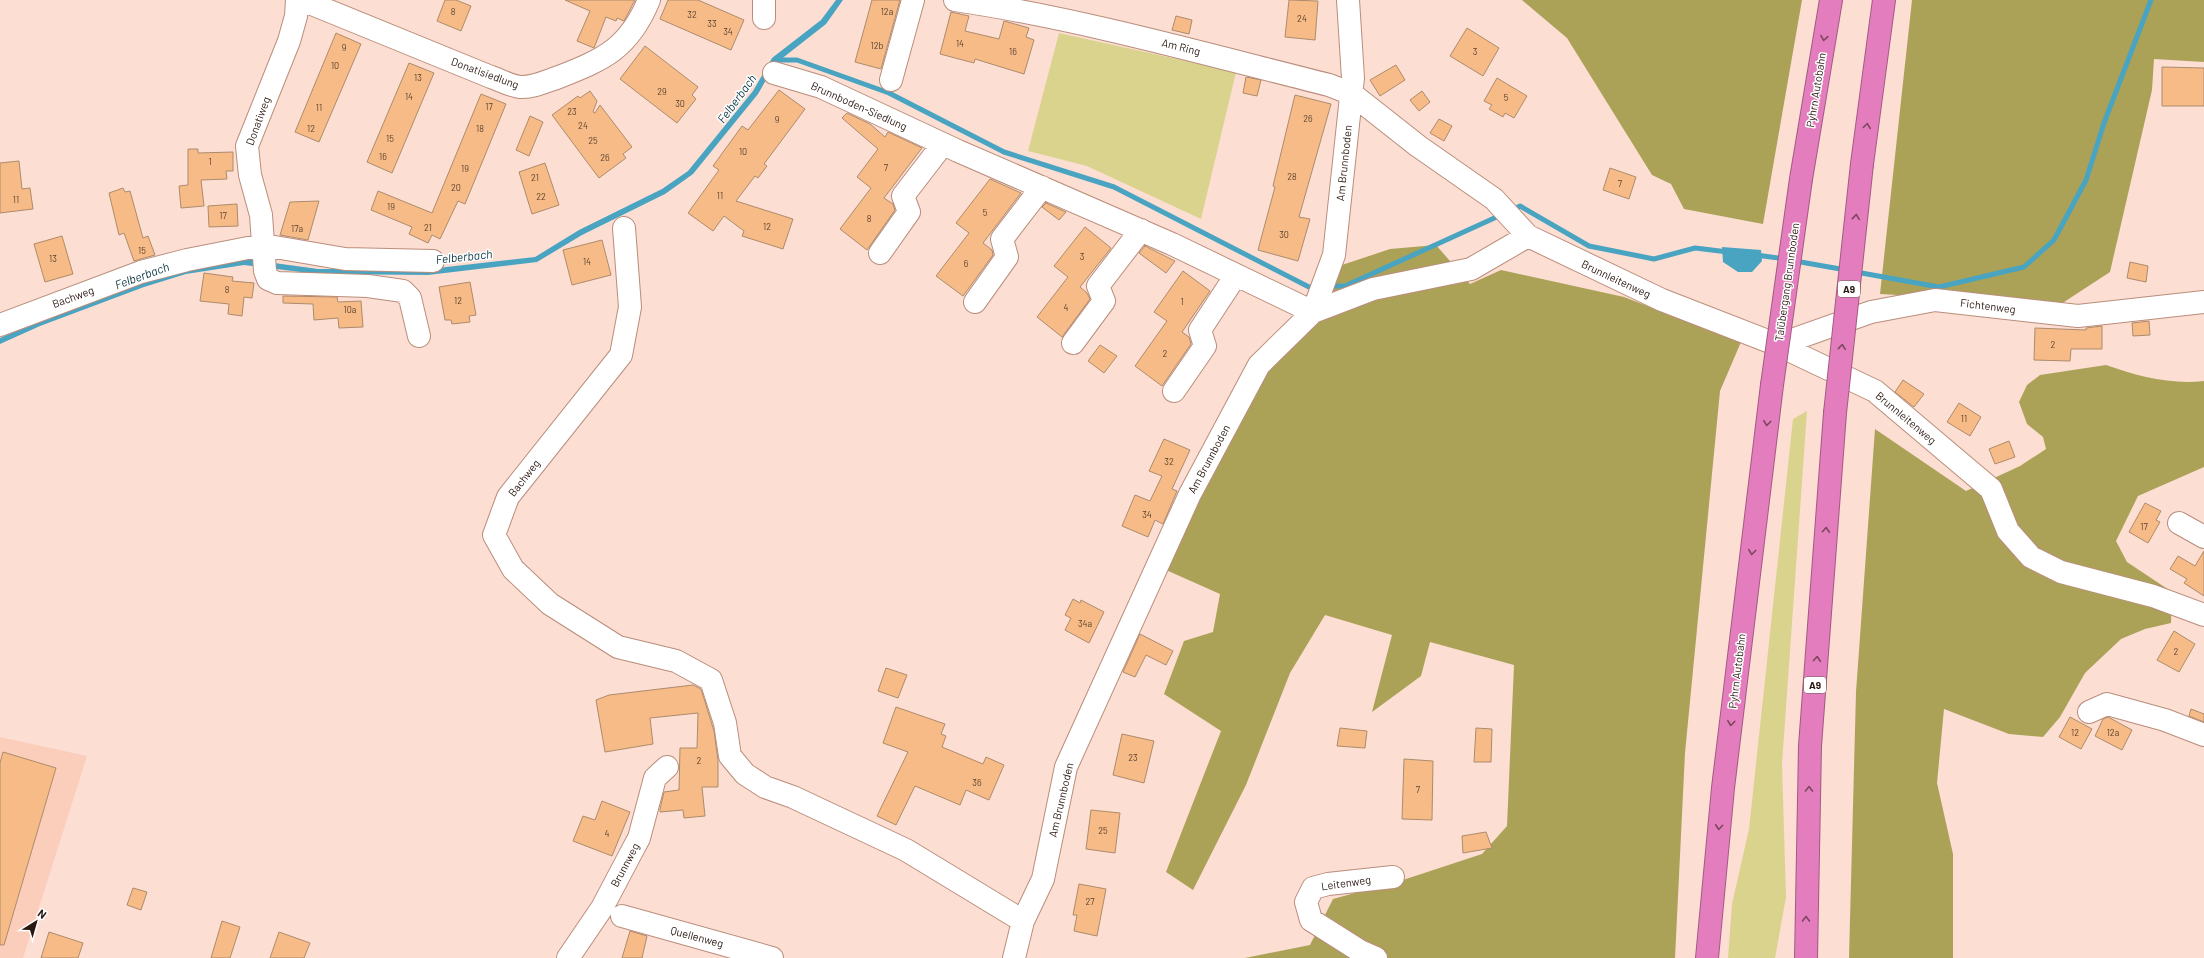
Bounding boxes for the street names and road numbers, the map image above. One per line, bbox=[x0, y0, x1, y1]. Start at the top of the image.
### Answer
street label: Am Ring bbox=[1160, 35, 1202, 58]
street label: Pyhrn Autobahn bbox=[1803, 52, 1828, 128]
street label: Donatisiedlung bbox=[449, 54, 521, 91]
street label: Brunnboden-Siedlung bbox=[809, 78, 909, 133]
street label: Donatiweg bbox=[243, 95, 272, 147]
street label: Am Brunnboden bbox=[1333, 124, 1354, 202]
street label: Talübergang Brunnboden bbox=[1772, 222, 1801, 342]
street label: Brunnleitenweg bbox=[1580, 257, 1653, 300]
road number: A9 bbox=[1838, 281, 1860, 297]
street label: Bachweg bbox=[50, 283, 96, 310]
street label: Fichtenweg bbox=[1960, 296, 2017, 315]
street label: Brunnleitenweg bbox=[1873, 389, 1939, 447]
street label: Am Brunnboden bbox=[1185, 422, 1232, 496]
street label: Bachweg bbox=[505, 456, 542, 499]
street label: Pyhrn Autobahn bbox=[1725, 633, 1748, 709]
road number: A9 bbox=[1804, 677, 1826, 693]
street label: Am Brunnboden bbox=[1046, 761, 1075, 839]
street label: Brunnweg bbox=[608, 840, 642, 889]
street label: Leitenweg bbox=[1320, 873, 1372, 892]
street label: Quellenweg bbox=[669, 923, 725, 950]

